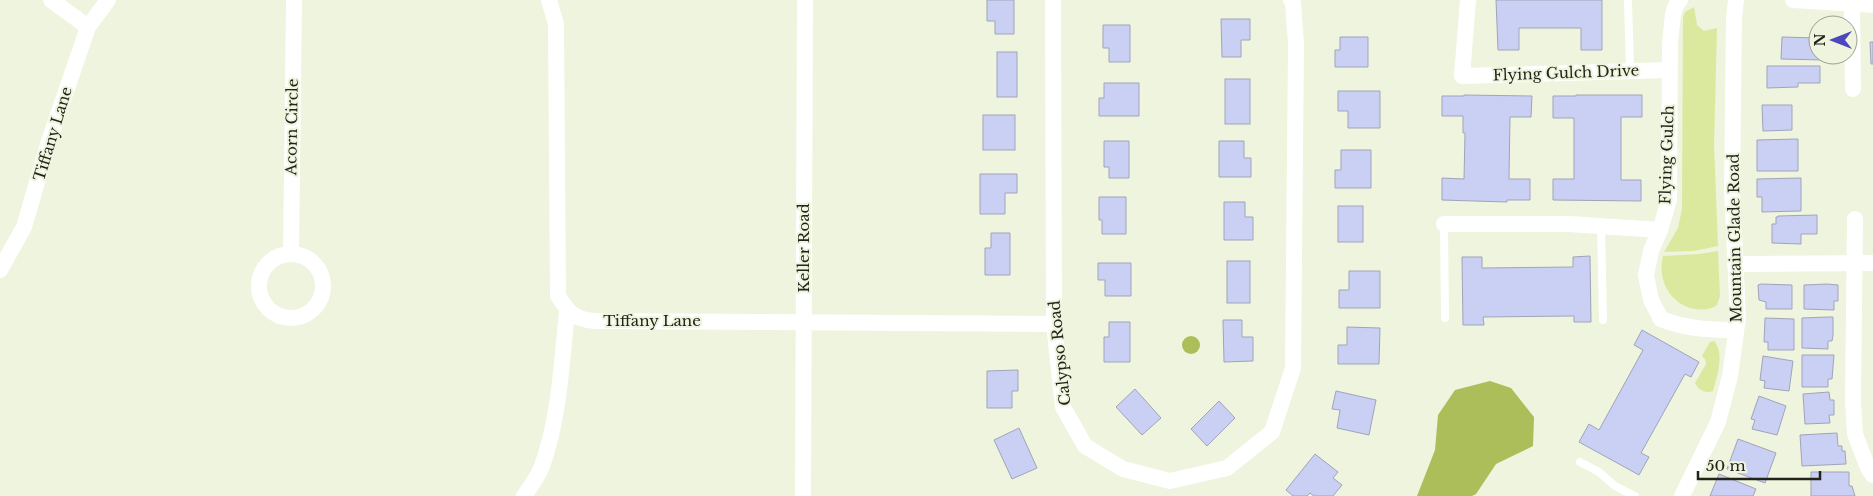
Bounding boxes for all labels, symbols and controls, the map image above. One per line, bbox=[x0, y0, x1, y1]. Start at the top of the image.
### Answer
north arrow bbox=[1808, 15, 1858, 65]
text: N bbox=[1811, 33, 1829, 47]
street label: Flying Gulch Drive bbox=[1492, 60, 1640, 85]
street label: Acorn Circle bbox=[281, 79, 302, 176]
street label: Tiffany Lane bbox=[29, 84, 76, 183]
street label: Flying Gulch bbox=[1655, 105, 1678, 205]
street label: Mountain Glade Road bbox=[1724, 153, 1745, 323]
street label: Keller Road bbox=[794, 203, 813, 293]
street label: Calypso Road bbox=[1045, 299, 1074, 407]
street label: Tiffany Lane bbox=[603, 311, 701, 330]
scale bar bbox=[1698, 448, 1820, 480]
text: 50 m bbox=[1706, 456, 1746, 475]

